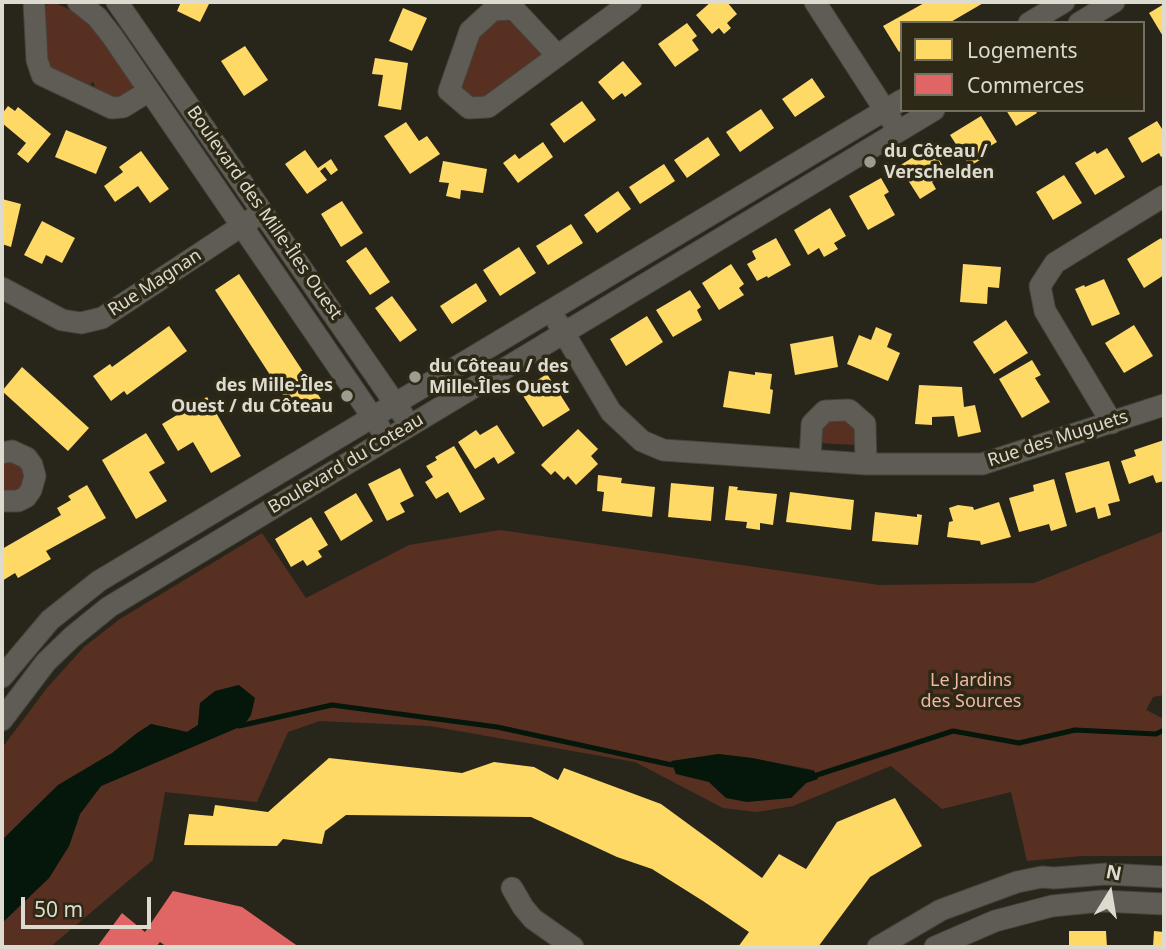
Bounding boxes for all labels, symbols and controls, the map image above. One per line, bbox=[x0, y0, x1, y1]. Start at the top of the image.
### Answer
legend bbox=[900, 21, 1145, 112]
text: Logements bbox=[967, 36, 1078, 64]
text: Commerces bbox=[967, 71, 1084, 99]
street label: Boulevard des Mille-Îles Ouest bbox=[182, 102, 346, 324]
place label: du Côteau / Verschelden bbox=[884, 141, 994, 184]
marker: du Côteau / Verschelden bbox=[862, 154, 878, 170]
street label: Rue Magnan bbox=[104, 245, 206, 321]
place label: du Côteau / des Mille-Îles Ouest bbox=[429, 356, 569, 398]
marker: du Côteau / des Mille-Îles Ouest bbox=[407, 369, 423, 385]
place label: des Mille-Îles Ouest / du Côteau bbox=[171, 375, 333, 418]
marker: des Mille-Îles Ouest / du Côteau bbox=[339, 388, 355, 404]
street label: Rue des Muguets bbox=[985, 406, 1131, 472]
street label: Boulevard du Coteau bbox=[264, 409, 428, 519]
park label: Le Jardins des Sources bbox=[921, 670, 1021, 712]
north arrow bbox=[1075, 858, 1145, 928]
text: N bbox=[1104, 858, 1124, 887]
scale bar bbox=[24, 883, 154, 927]
text: 50 m bbox=[34, 895, 83, 923]

